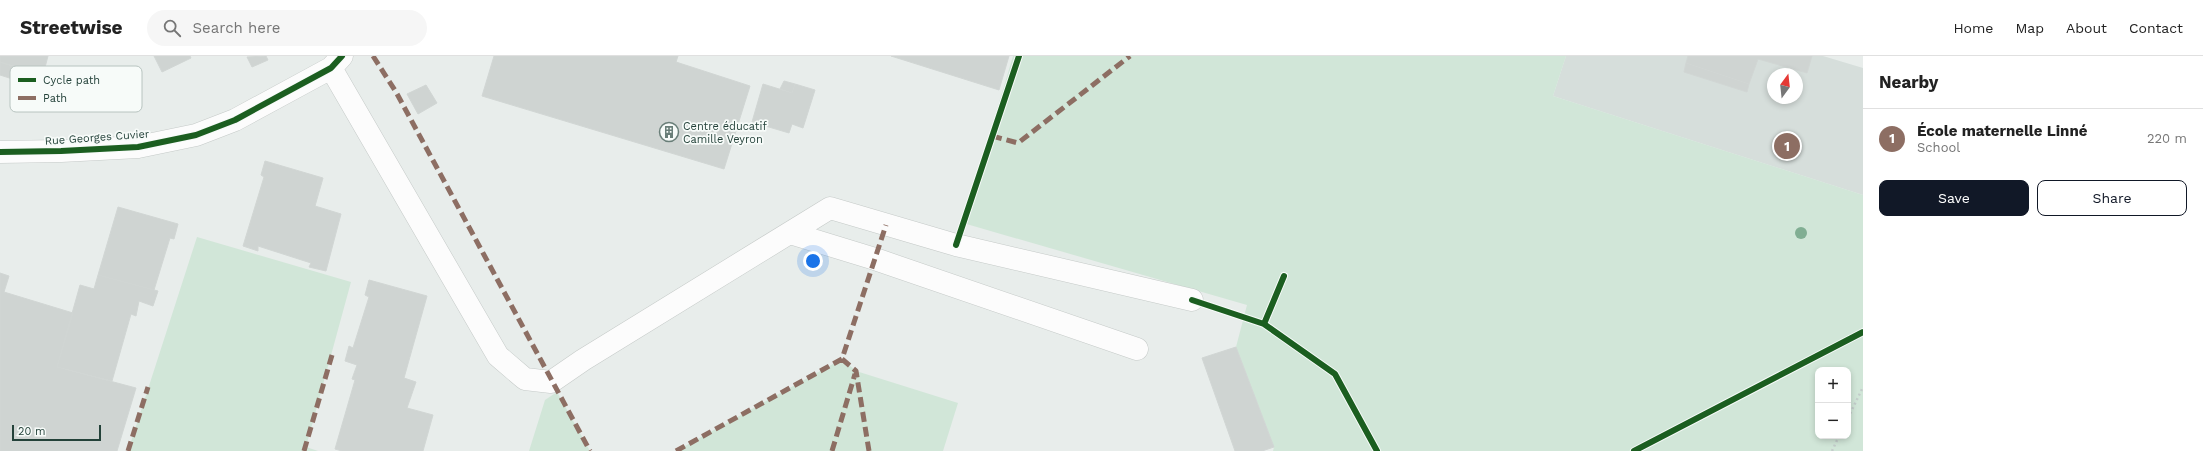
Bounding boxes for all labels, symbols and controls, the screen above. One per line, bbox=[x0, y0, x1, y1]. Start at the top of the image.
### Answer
search box bbox=[147, 10, 427, 46]
text: Streetwise bbox=[20, 16, 123, 39]
icon: search bbox=[161, 17, 183, 39]
text: Search here bbox=[193, 19, 280, 37]
text: Home bbox=[1953, 20, 1993, 36]
text: Map bbox=[2015, 20, 2044, 36]
text: About bbox=[2066, 20, 2107, 36]
text: Contact bbox=[2129, 20, 2183, 36]
legend bbox=[10, 66, 142, 112]
north arrow bbox=[1767, 68, 1803, 104]
text: Nearby bbox=[1879, 72, 1938, 92]
text: Cycle path bbox=[43, 74, 100, 87]
text: Path bbox=[43, 92, 67, 105]
place label: Centre éducatif Camille Veyron bbox=[683, 120, 767, 146]
building icon: Centre éducatif Camille Veyron bbox=[658, 121, 680, 143]
text: École maternelle Linné bbox=[1917, 122, 2087, 140]
street label: Rue Georges Cuvier bbox=[44, 127, 150, 148]
pin: 1 bbox=[1774, 131, 1800, 161]
text: 1 bbox=[1889, 131, 1895, 146]
text: 220 m bbox=[2147, 131, 2187, 146]
text: School bbox=[1917, 140, 1960, 155]
button: Save bbox=[1879, 180, 2029, 216]
button: Share bbox=[2037, 180, 2187, 216]
your location bbox=[803, 251, 823, 271]
map controls bbox=[1815, 367, 1851, 439]
button: + bbox=[1815, 367, 1851, 403]
button: − bbox=[1815, 403, 1851, 439]
scale bar bbox=[12, 423, 101, 442]
text: 20 m bbox=[18, 425, 46, 438]

